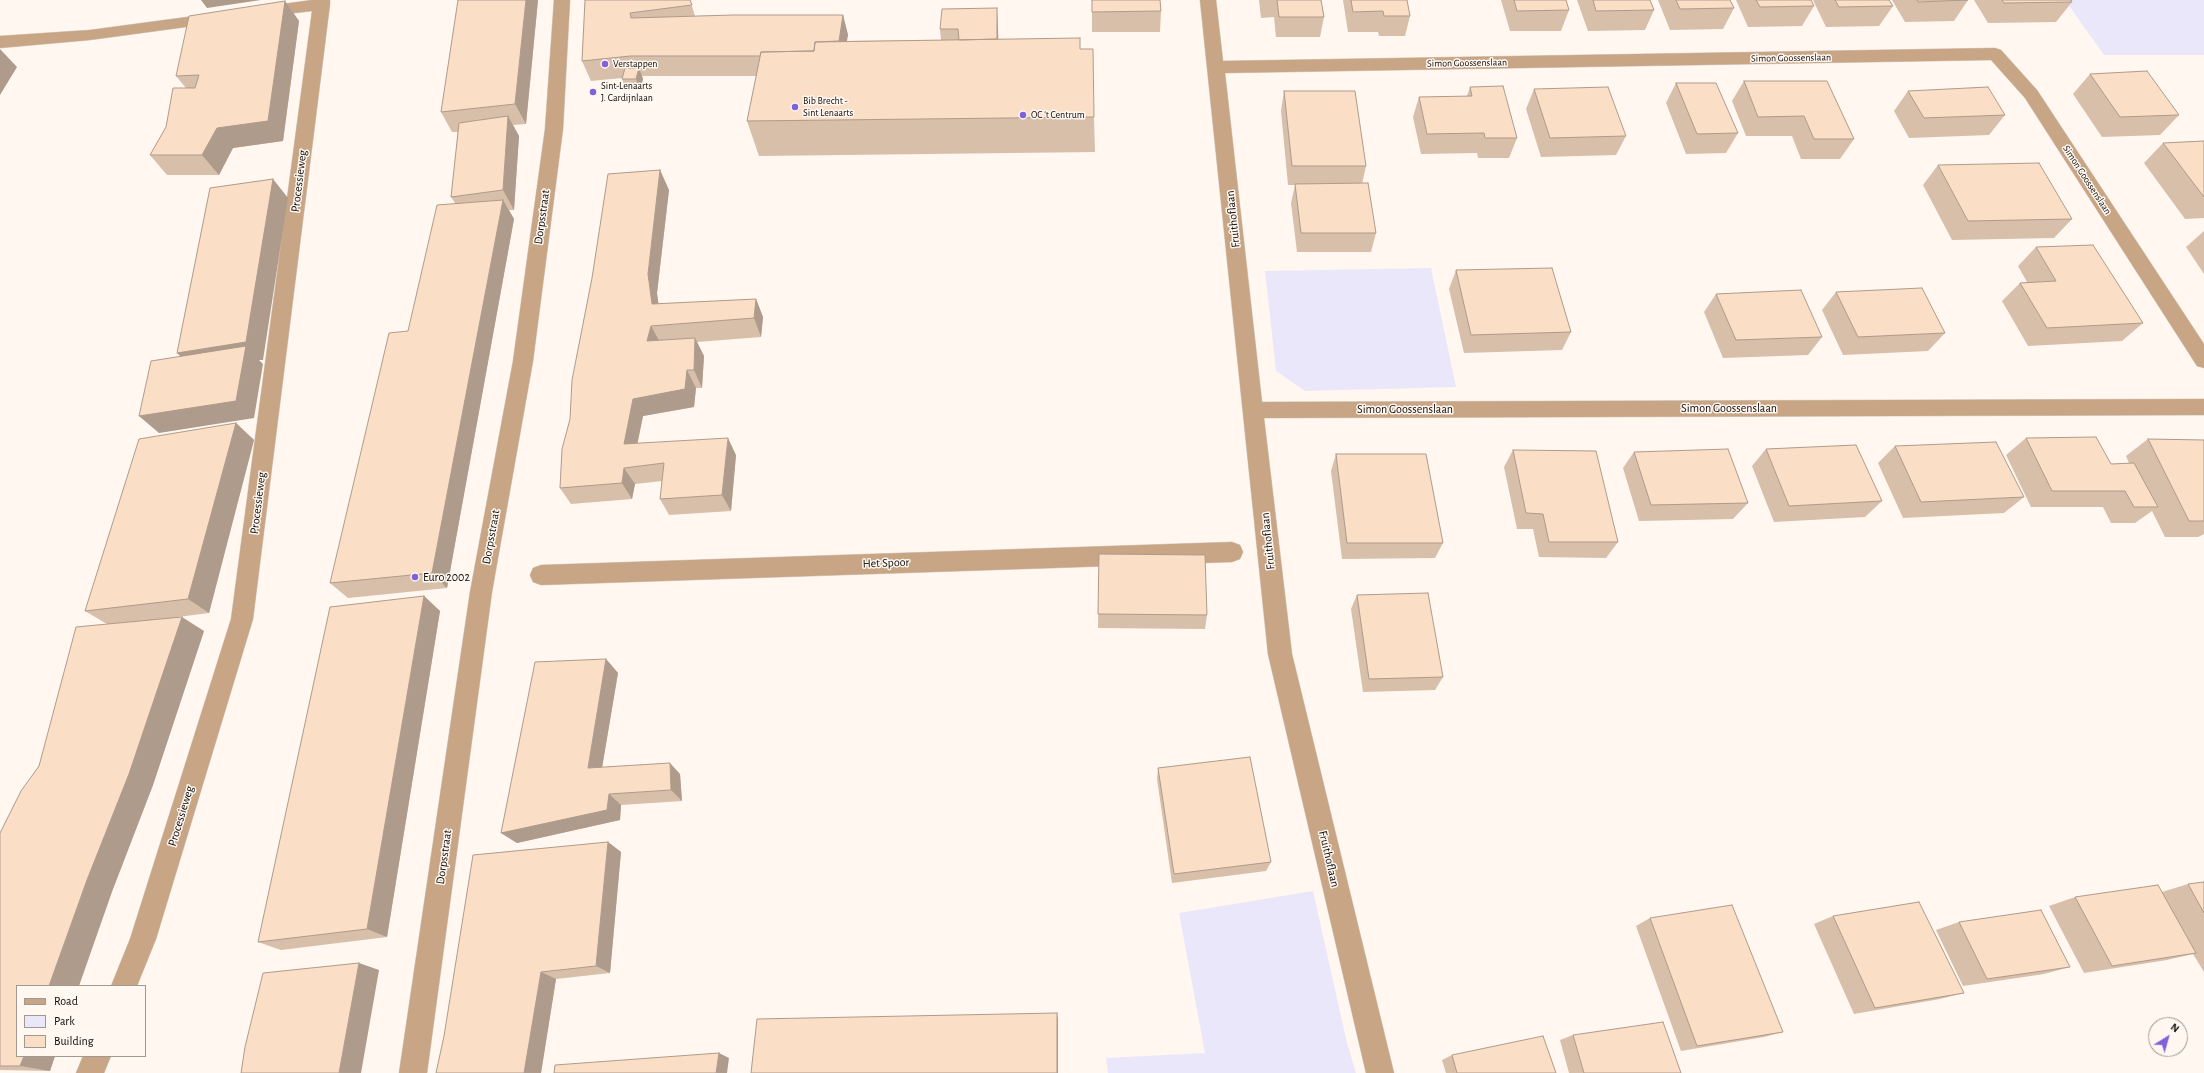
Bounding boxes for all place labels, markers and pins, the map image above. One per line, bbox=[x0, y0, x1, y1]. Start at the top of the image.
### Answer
place label: Verstappen bbox=[613, 58, 657, 70]
marker: Verstappen bbox=[600, 59, 610, 69]
place label: Sint-Lenaarts J. Cardijnlaan bbox=[601, 80, 653, 104]
marker: Sint-Lenaarts J. Cardijnlaan bbox=[588, 87, 598, 97]
place label: Bib Brecht - Sint Lenaarts bbox=[803, 95, 853, 118]
marker: Bib Brecht - Sint Lenaarts bbox=[790, 102, 800, 112]
place label: OC 't Centrum bbox=[1031, 109, 1085, 121]
marker: OC 't Centrum bbox=[1018, 110, 1028, 120]
place label: Euro 2002 bbox=[423, 570, 470, 584]
marker: Euro 2002 bbox=[410, 572, 420, 582]

